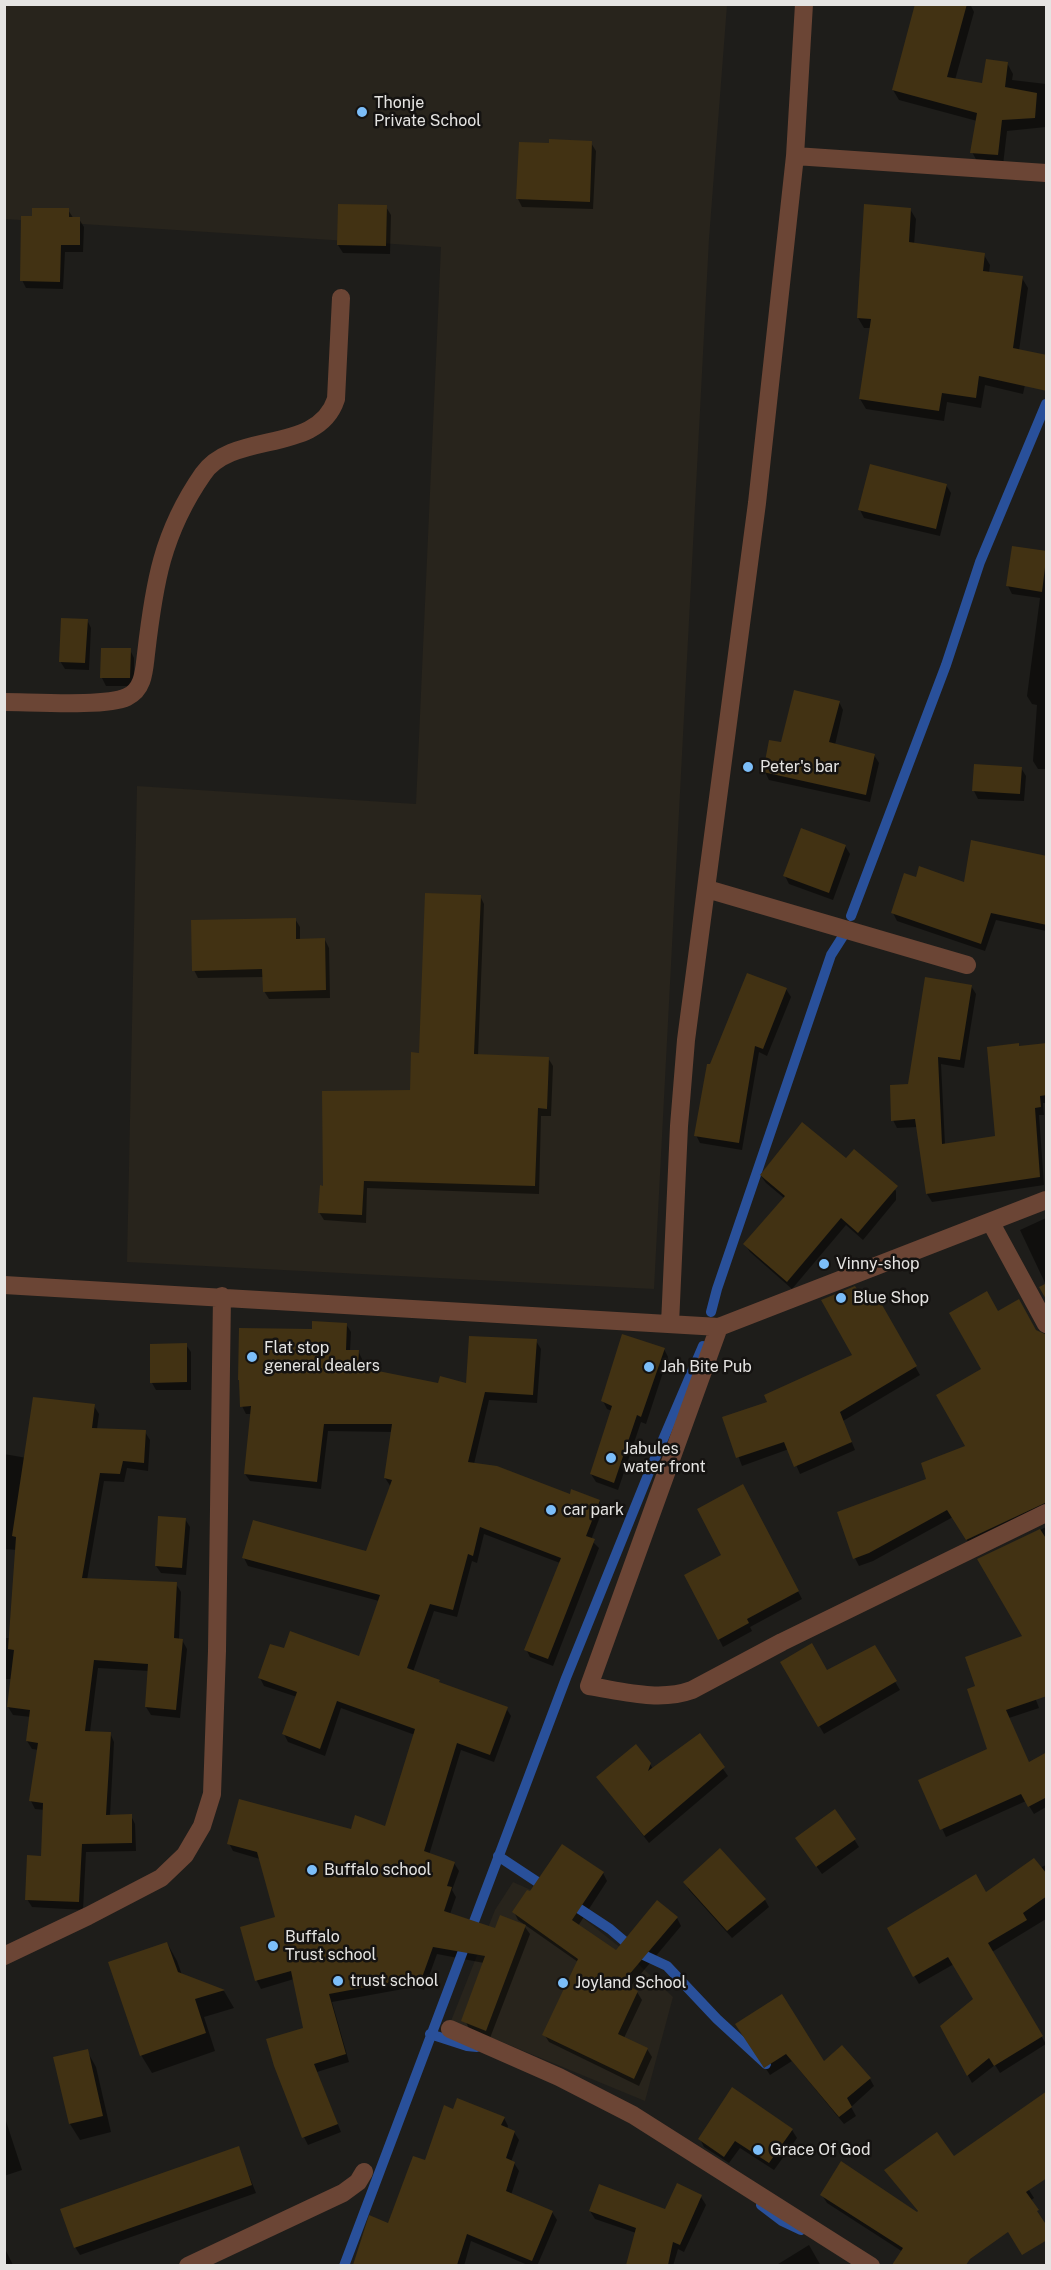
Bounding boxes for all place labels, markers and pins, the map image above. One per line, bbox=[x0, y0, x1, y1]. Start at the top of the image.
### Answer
place label: Thonje Private School bbox=[374, 93, 481, 131]
marker: Thonje Private School bbox=[355, 105, 369, 119]
place label: Peter's bar bbox=[760, 757, 839, 777]
marker: Peter's bar bbox=[741, 760, 755, 774]
place label: Vinny-shop bbox=[836, 1254, 919, 1274]
marker: Vinny-shop bbox=[817, 1257, 831, 1271]
place label: Blue Shop bbox=[853, 1288, 929, 1308]
marker: Blue Shop bbox=[834, 1291, 848, 1305]
place label: Flat stop general dealers bbox=[264, 1338, 380, 1376]
marker: Flat stop general dealers bbox=[245, 1350, 259, 1364]
place label: Jah Bite Pub bbox=[661, 1357, 752, 1377]
marker: Jah Bite Pub bbox=[642, 1360, 656, 1374]
place label: Jabules water front bbox=[623, 1439, 706, 1477]
marker: Jabules water front bbox=[604, 1451, 618, 1465]
place label: car park bbox=[563, 1500, 624, 1520]
marker: car park bbox=[544, 1503, 558, 1517]
place label: Buffalo school bbox=[324, 1860, 431, 1880]
marker: Buffalo school bbox=[305, 1863, 319, 1877]
place label: Buffalo Trust school bbox=[285, 1927, 376, 1965]
marker: Buffalo Trust school bbox=[266, 1939, 280, 1953]
place label: trust school bbox=[350, 1971, 439, 1991]
place label: Joyland School bbox=[575, 1973, 686, 1993]
marker: trust school bbox=[331, 1974, 345, 1988]
marker: Joyland School bbox=[556, 1976, 570, 1990]
place label: Grace Of God bbox=[770, 2140, 870, 2160]
marker: Grace Of God bbox=[751, 2143, 765, 2157]

